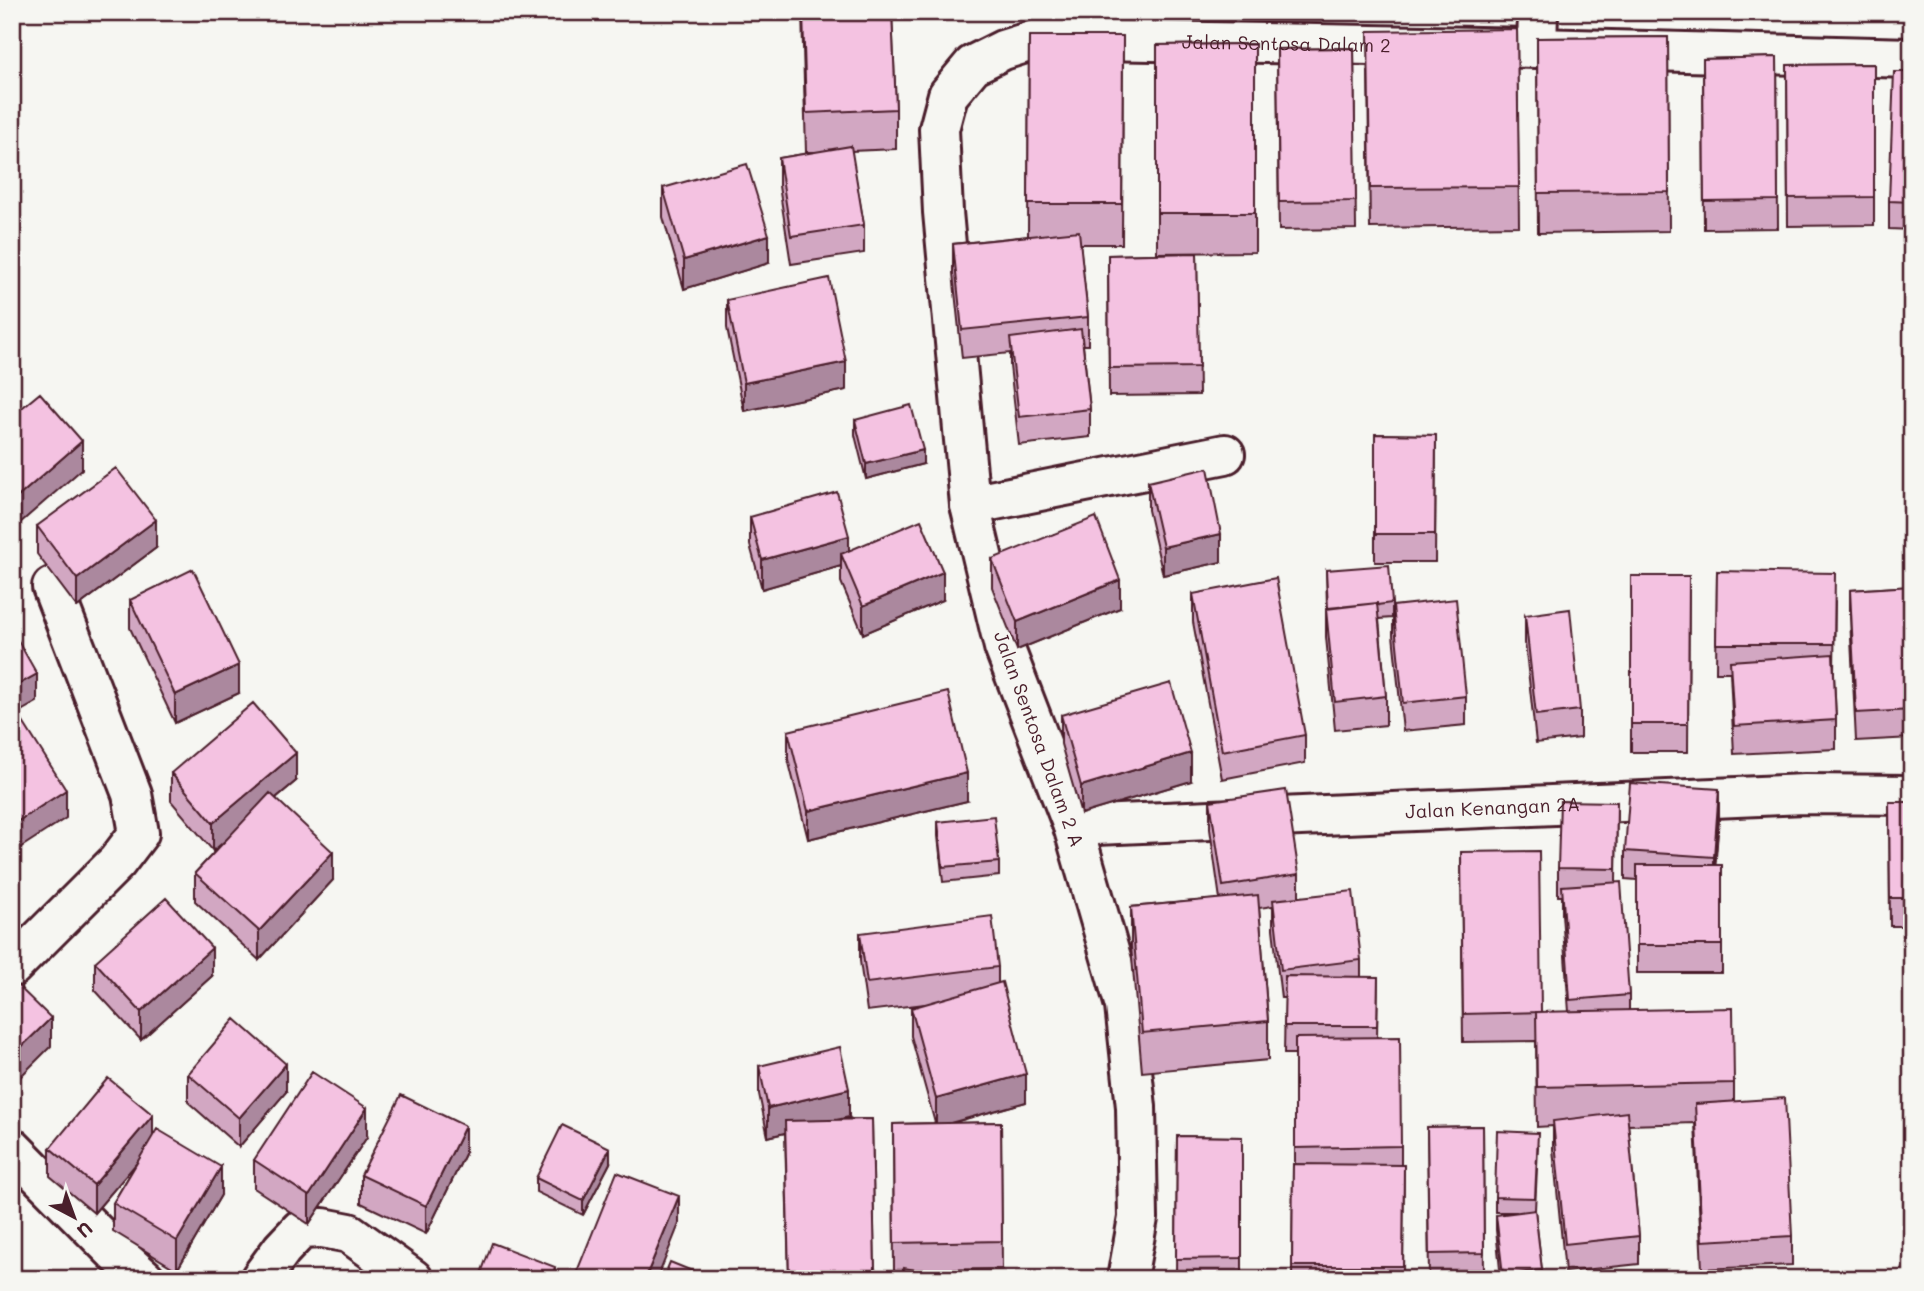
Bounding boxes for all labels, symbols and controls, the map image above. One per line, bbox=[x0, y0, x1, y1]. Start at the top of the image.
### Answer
street label: Jalan Sentosa Dalam 2 bbox=[1182, 29, 1391, 57]
street label: Jalan Sentosa Dalam 2 A bbox=[989, 628, 1090, 850]
street label: Jalan Kenangan 2A bbox=[1405, 791, 1581, 823]
north arrow bbox=[38, 1182, 108, 1252]
text: U bbox=[72, 1216, 99, 1244]

